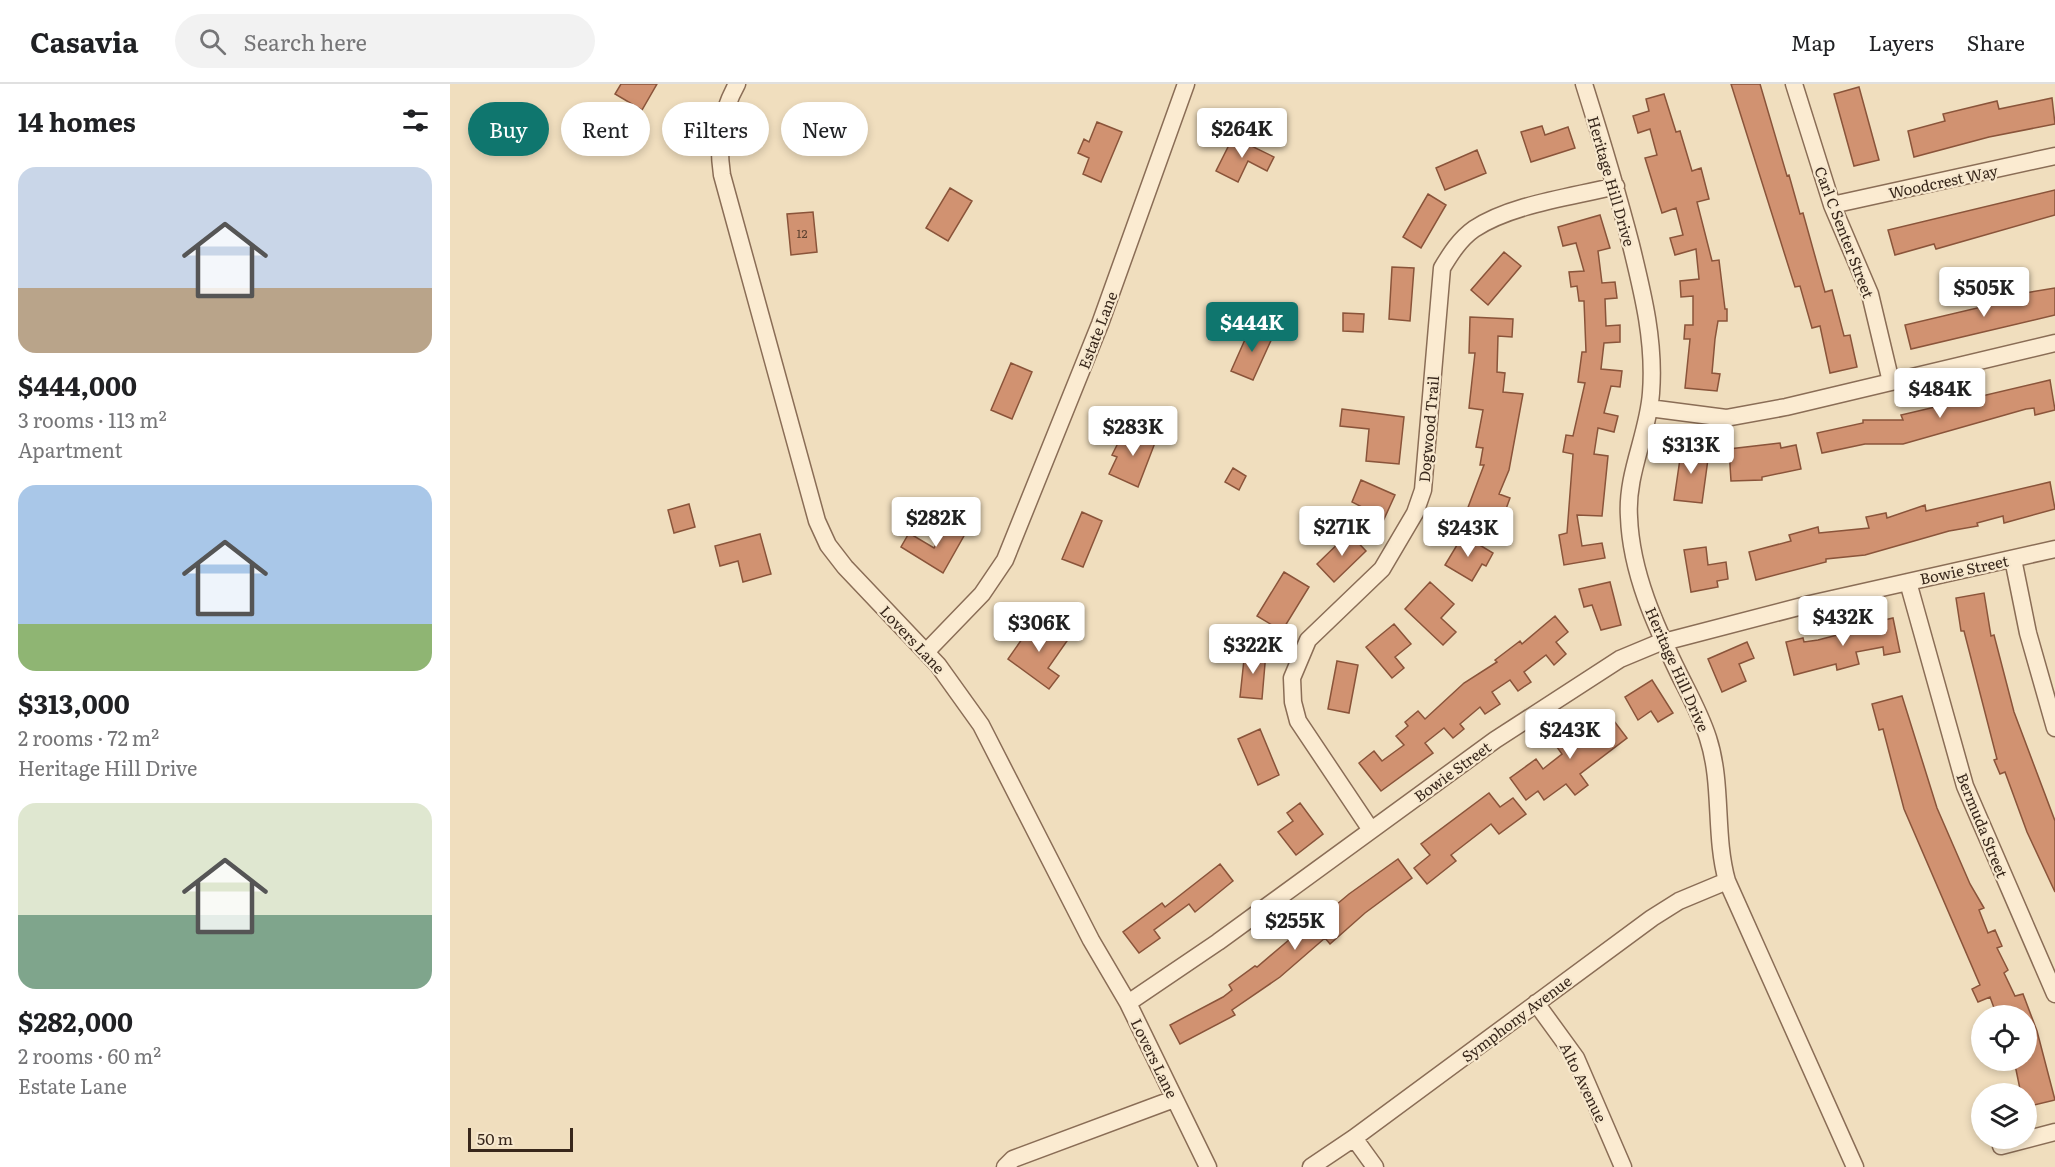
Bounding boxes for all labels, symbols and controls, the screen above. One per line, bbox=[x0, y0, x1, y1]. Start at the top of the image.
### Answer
search box bbox=[175, 14, 595, 68]
text: Casavia bbox=[30, 20, 139, 62]
icon: search bbox=[196, 25, 229, 58]
text: Search here bbox=[244, 25, 367, 58]
text: Map bbox=[1791, 26, 1836, 57]
text: Layers bbox=[1869, 26, 1934, 57]
text: Share bbox=[1967, 26, 2025, 57]
text: 14 homes bbox=[18, 101, 136, 140]
chip: Buy bbox=[468, 102, 549, 156]
chip: Rent bbox=[561, 102, 650, 156]
chip: Filters bbox=[662, 102, 769, 156]
chip: New bbox=[781, 102, 868, 156]
icon: filters bbox=[399, 104, 432, 137]
pin: $264K bbox=[1200, 108, 1284, 159]
text: $264K bbox=[1211, 112, 1273, 142]
street label: Heritage Hill Drive bbox=[1582, 113, 1642, 249]
street label: Woodcrest Way bbox=[1886, 158, 2000, 204]
street label: Carl C Senter Street bbox=[1809, 163, 1881, 301]
icon: home bbox=[171, 206, 279, 314]
house number: 12 bbox=[797, 224, 807, 242]
pin: $505K bbox=[1942, 267, 2026, 318]
text: $505K bbox=[1953, 271, 2015, 301]
street label: Estate Lane bbox=[1072, 288, 1122, 372]
pin: $444K bbox=[1210, 302, 1294, 353]
text: $444K bbox=[1220, 306, 1284, 336]
text: $444,000 bbox=[18, 365, 137, 404]
pin: $484K bbox=[1898, 368, 1982, 419]
text: $484K bbox=[1908, 372, 1972, 402]
street label: Dogwood Trail bbox=[1412, 375, 1444, 483]
text: 3 rooms · 113 m² bbox=[18, 404, 167, 434]
pin: $283K bbox=[1091, 406, 1175, 457]
text: $283K bbox=[1102, 410, 1164, 440]
pin: $313K bbox=[1649, 424, 1733, 475]
text: $313K bbox=[1662, 428, 1720, 458]
text: Apartment bbox=[18, 434, 123, 464]
pin: $282K bbox=[894, 497, 978, 548]
text: $282K bbox=[906, 501, 966, 531]
pin: $271K bbox=[1300, 506, 1384, 557]
pin: $243K bbox=[1426, 507, 1510, 558]
text: $271K bbox=[1313, 510, 1371, 540]
text: $243K bbox=[1437, 511, 1499, 541]
icon: home bbox=[171, 524, 279, 632]
street label: Bowie Street bbox=[1918, 548, 2010, 590]
pin: $432K bbox=[1801, 596, 1885, 647]
street label: Lovers Lane bbox=[875, 600, 951, 679]
text: $432K bbox=[1812, 600, 1874, 630]
pin: $306K bbox=[997, 602, 1081, 653]
street label: Heritage Hill Drive bbox=[1640, 603, 1716, 735]
text: $306K bbox=[1008, 606, 1070, 636]
pin: $322K bbox=[1211, 624, 1295, 675]
text: $322K bbox=[1223, 628, 1283, 658]
text: $313,000 bbox=[18, 683, 130, 722]
pin: $243K bbox=[1528, 709, 1612, 760]
text: $243K bbox=[1539, 713, 1601, 743]
text: 2 rooms · 72 m² bbox=[18, 722, 159, 752]
street label: Bowie Street bbox=[1409, 735, 1495, 807]
text: Heritage Hill Drive bbox=[18, 752, 197, 782]
street label: Bermuda Street bbox=[1951, 769, 2015, 881]
icon: home bbox=[171, 842, 279, 950]
pin: $255K bbox=[1253, 900, 1337, 951]
text: $255K bbox=[1265, 904, 1325, 934]
street label: Symphony Avenue bbox=[1456, 969, 1576, 1067]
text: $282,000 bbox=[18, 1001, 133, 1040]
map controls bbox=[1971, 1005, 2037, 1149]
button: locate bbox=[1971, 1005, 2037, 1071]
street label: Lovers Lane bbox=[1126, 1014, 1184, 1102]
street label: Alto Avenue bbox=[1555, 1038, 1613, 1126]
text: 2 rooms · 60 m² bbox=[18, 1040, 161, 1070]
text: Estate Lane bbox=[18, 1070, 127, 1100]
button: layers bbox=[1971, 1083, 2037, 1149]
scale bar bbox=[468, 1125, 573, 1152]
text: 50 m bbox=[477, 1126, 513, 1150]

